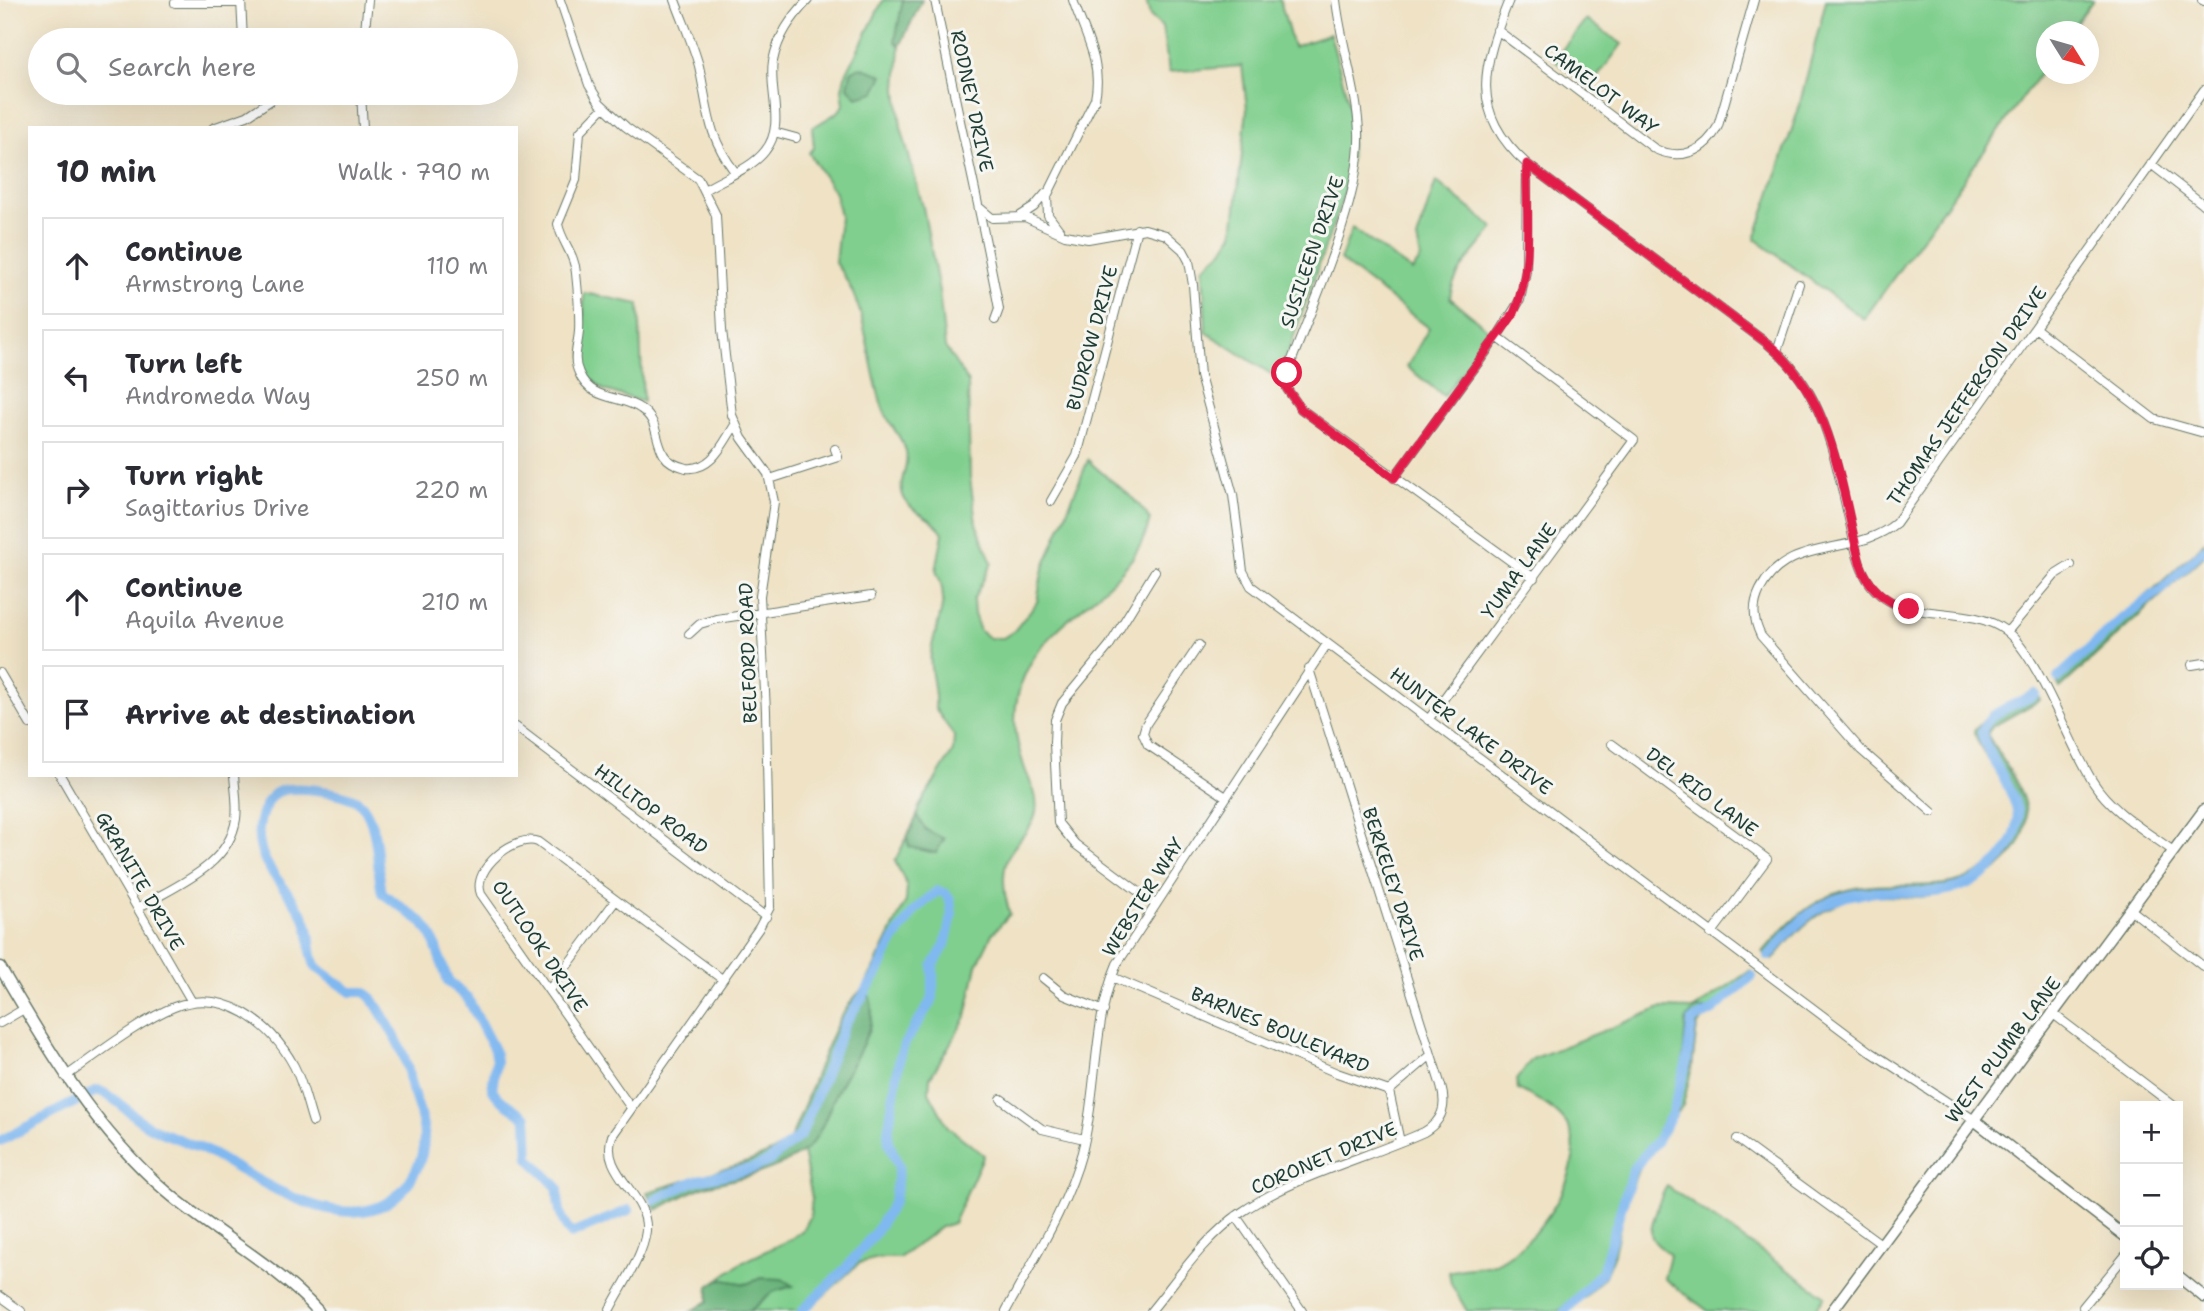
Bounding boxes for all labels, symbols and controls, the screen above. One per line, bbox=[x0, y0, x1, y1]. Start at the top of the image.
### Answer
north arrow bbox=[2036, 21, 2099, 84]
search box bbox=[28, 28, 518, 105]
street label: RODNEY DRIVE bbox=[945, 28, 999, 174]
street label: CAMELOT WAY bbox=[1539, 38, 1664, 141]
icon: search bbox=[52, 48, 90, 86]
text: Search here bbox=[108, 49, 257, 84]
text: 10 min bbox=[56, 151, 156, 192]
text: Walk · 790 m bbox=[337, 157, 490, 187]
street label: SUSILEEN DRIVE bbox=[1274, 173, 1350, 331]
text: Continue bbox=[125, 234, 243, 269]
icon: ahead bbox=[58, 247, 96, 285]
text: 110 m bbox=[426, 251, 488, 281]
street label: BUDROW DRIVE bbox=[1061, 262, 1123, 413]
text: Armstrong Lane bbox=[125, 269, 305, 299]
street label: THOMAS JEFFERSON DRIVE bbox=[1881, 281, 2053, 511]
text: Turn left bbox=[125, 346, 242, 381]
route start bbox=[1271, 357, 1302, 388]
icon: left bbox=[58, 359, 96, 397]
text: 250 m bbox=[415, 363, 488, 393]
text: Andromeda Way bbox=[125, 381, 311, 411]
text: Turn right bbox=[125, 458, 263, 493]
icon: right bbox=[58, 471, 96, 509]
text: 220 m bbox=[414, 475, 488, 505]
text: Sagittarius Drive bbox=[125, 493, 310, 523]
street label: YUMA LANE bbox=[1476, 518, 1562, 624]
text: Continue bbox=[125, 570, 243, 605]
street label: BELFORD ROAD bbox=[733, 582, 763, 724]
icon: ahead bbox=[58, 583, 96, 621]
text: 210 m bbox=[420, 587, 488, 617]
route end bbox=[1893, 593, 1924, 624]
text: Aquila Avenue bbox=[125, 605, 285, 635]
street label: HUNTER LAKE DRIVE bbox=[1385, 662, 1558, 801]
icon: arrive bbox=[58, 695, 96, 733]
text: Arrive at destination bbox=[125, 697, 415, 732]
street label: DEL RIO LANE bbox=[1641, 742, 1763, 842]
street label: HILLTOP ROAD bbox=[589, 758, 713, 860]
street label: BERKELEY DRIVE bbox=[1356, 804, 1430, 964]
street label: GRANITE DRIVE bbox=[90, 807, 190, 955]
street label: WEBSTER WAY bbox=[1096, 832, 1190, 961]
street label: OUTLOOK DRIVE bbox=[487, 875, 594, 1017]
street label: WEST PLUMB LANE bbox=[1940, 971, 2066, 1128]
street label: BARNES BOULEVARD bbox=[1187, 981, 1373, 1079]
map controls bbox=[2120, 1101, 2183, 1290]
button: + bbox=[2120, 1101, 2183, 1164]
street label: CORONET DRIVE bbox=[1247, 1116, 1401, 1200]
button: − bbox=[2120, 1164, 2183, 1227]
button: locate bbox=[2120, 1227, 2183, 1290]

